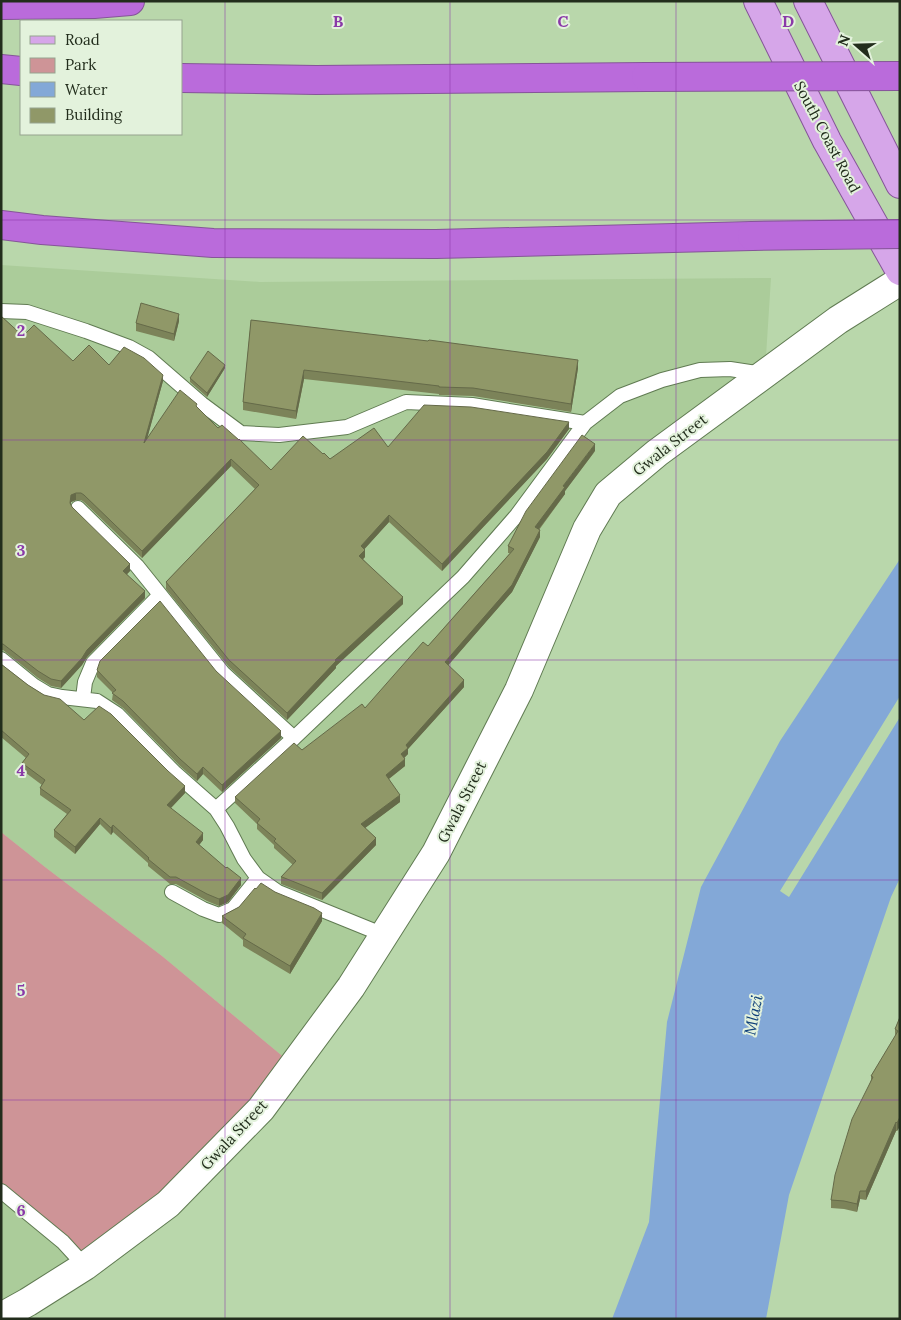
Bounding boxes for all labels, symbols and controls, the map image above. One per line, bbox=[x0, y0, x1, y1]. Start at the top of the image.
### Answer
text: B bbox=[333, 11, 344, 31]
text: C bbox=[557, 11, 569, 31]
text: D bbox=[782, 11, 794, 31]
legend bbox=[20, 20, 182, 135]
north arrow bbox=[831, 20, 881, 70]
text: Road bbox=[65, 30, 100, 49]
text: N bbox=[833, 32, 854, 49]
text: Park bbox=[65, 55, 96, 74]
street label: South Coast Road bbox=[790, 78, 865, 196]
text: Water bbox=[65, 80, 108, 99]
text: Building bbox=[65, 105, 123, 124]
text: 2 bbox=[17, 320, 25, 340]
street label: Gwala Street bbox=[629, 410, 711, 480]
text: 3 bbox=[17, 540, 26, 560]
street label: Gwala Street bbox=[433, 757, 490, 846]
text: 4 bbox=[17, 760, 26, 780]
text: 5 bbox=[17, 980, 26, 1000]
water label: Mlazi bbox=[739, 993, 767, 1037]
street label: Gwala Street bbox=[196, 1095, 271, 1174]
text: 6 bbox=[16, 1200, 26, 1220]

